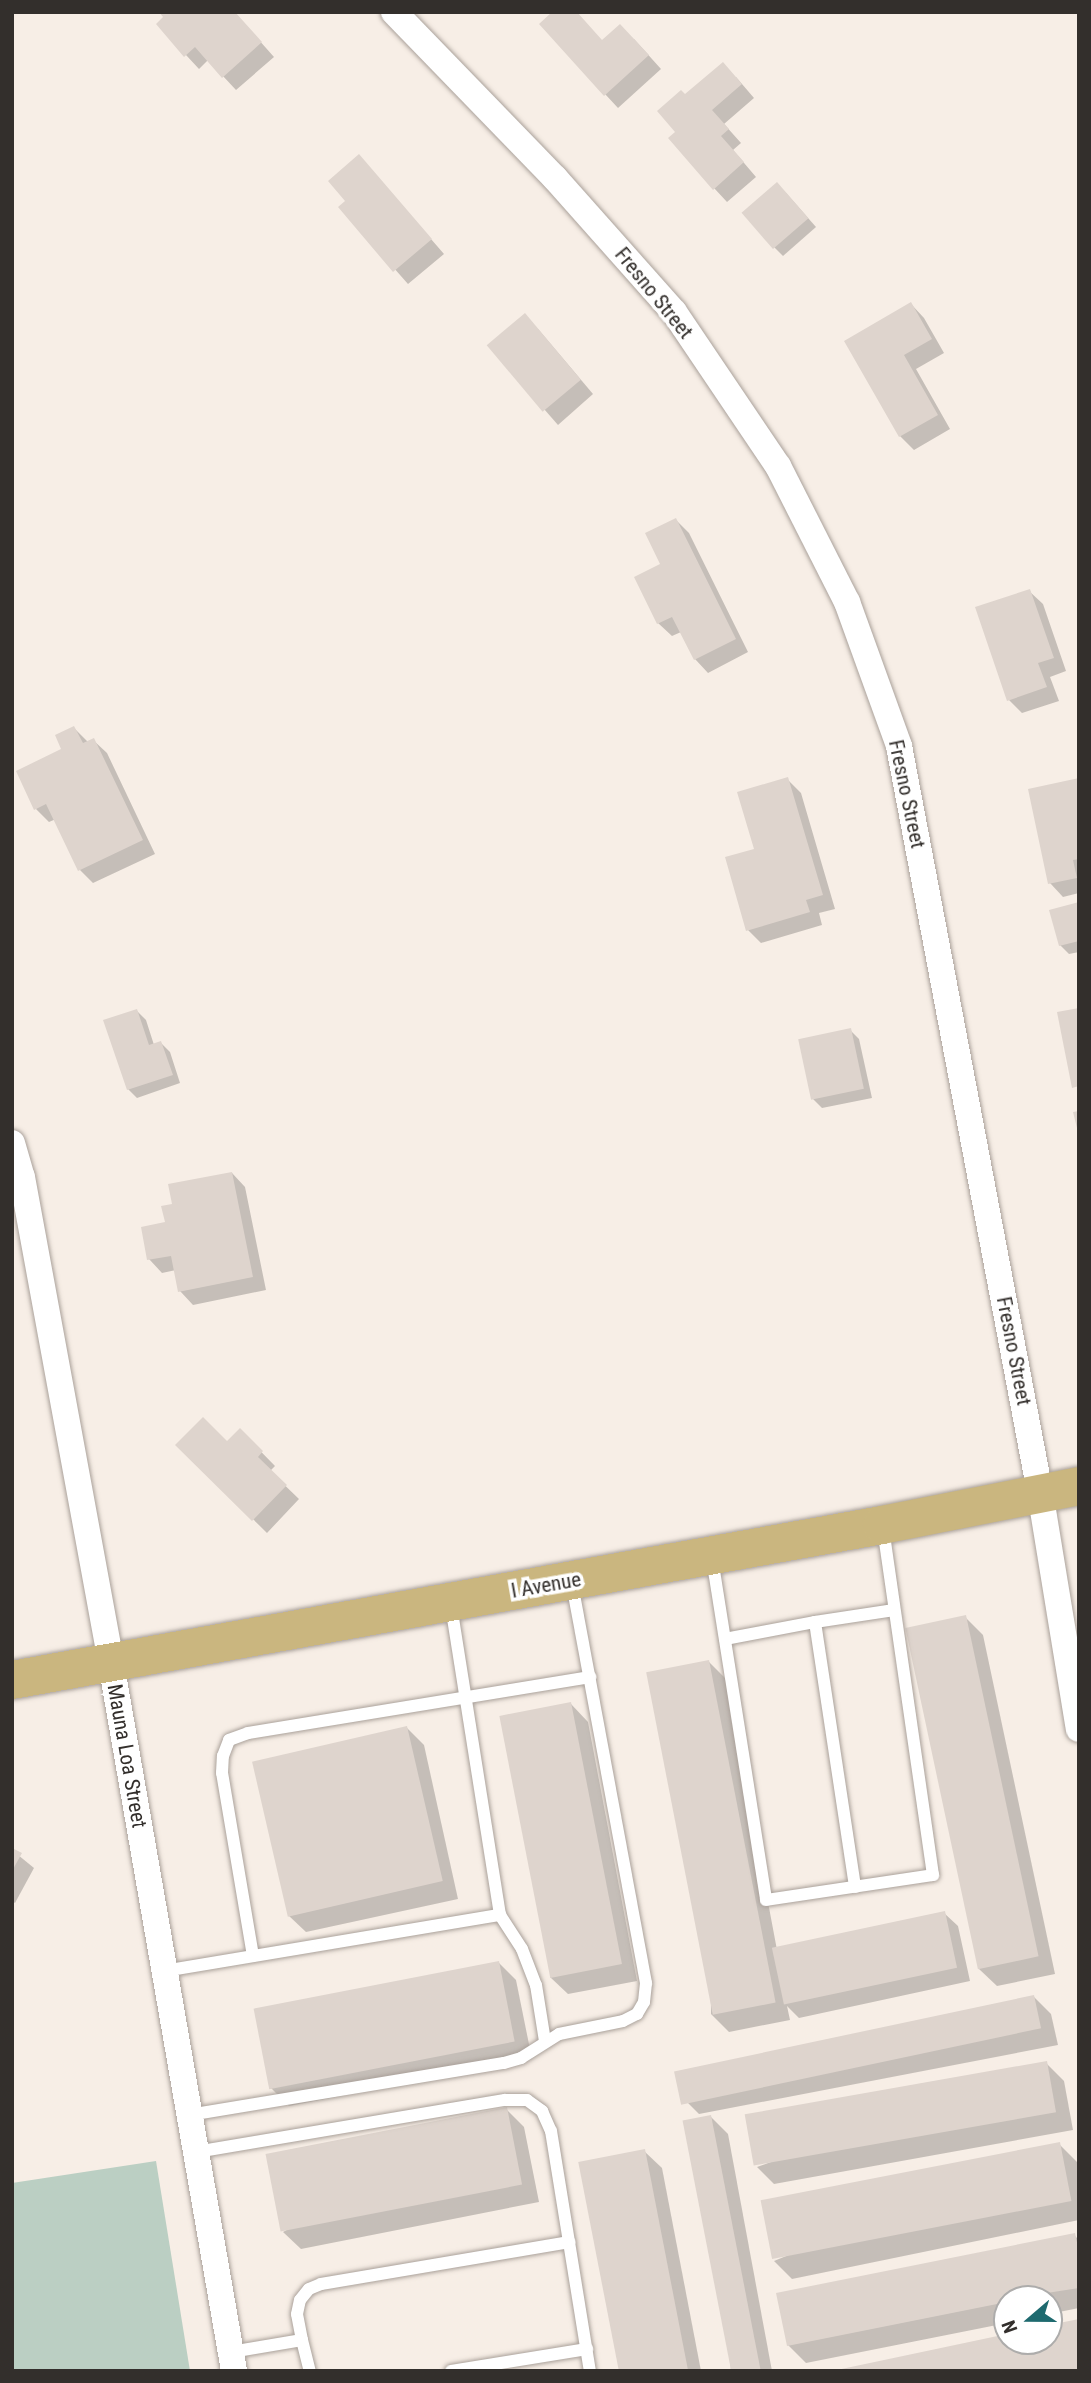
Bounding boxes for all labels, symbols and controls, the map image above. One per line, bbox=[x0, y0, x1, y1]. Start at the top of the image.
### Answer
street label: Fresno Street bbox=[610, 242, 698, 344]
street label: Fresno Street bbox=[883, 737, 931, 851]
street label: Fresno Street bbox=[991, 1295, 1037, 1407]
street label: I Avenue bbox=[509, 1566, 583, 1604]
street label: Mauna Loa Street bbox=[102, 1682, 152, 1830]
north arrow bbox=[993, 2285, 1063, 2355]
text: N bbox=[997, 2317, 1022, 2336]

